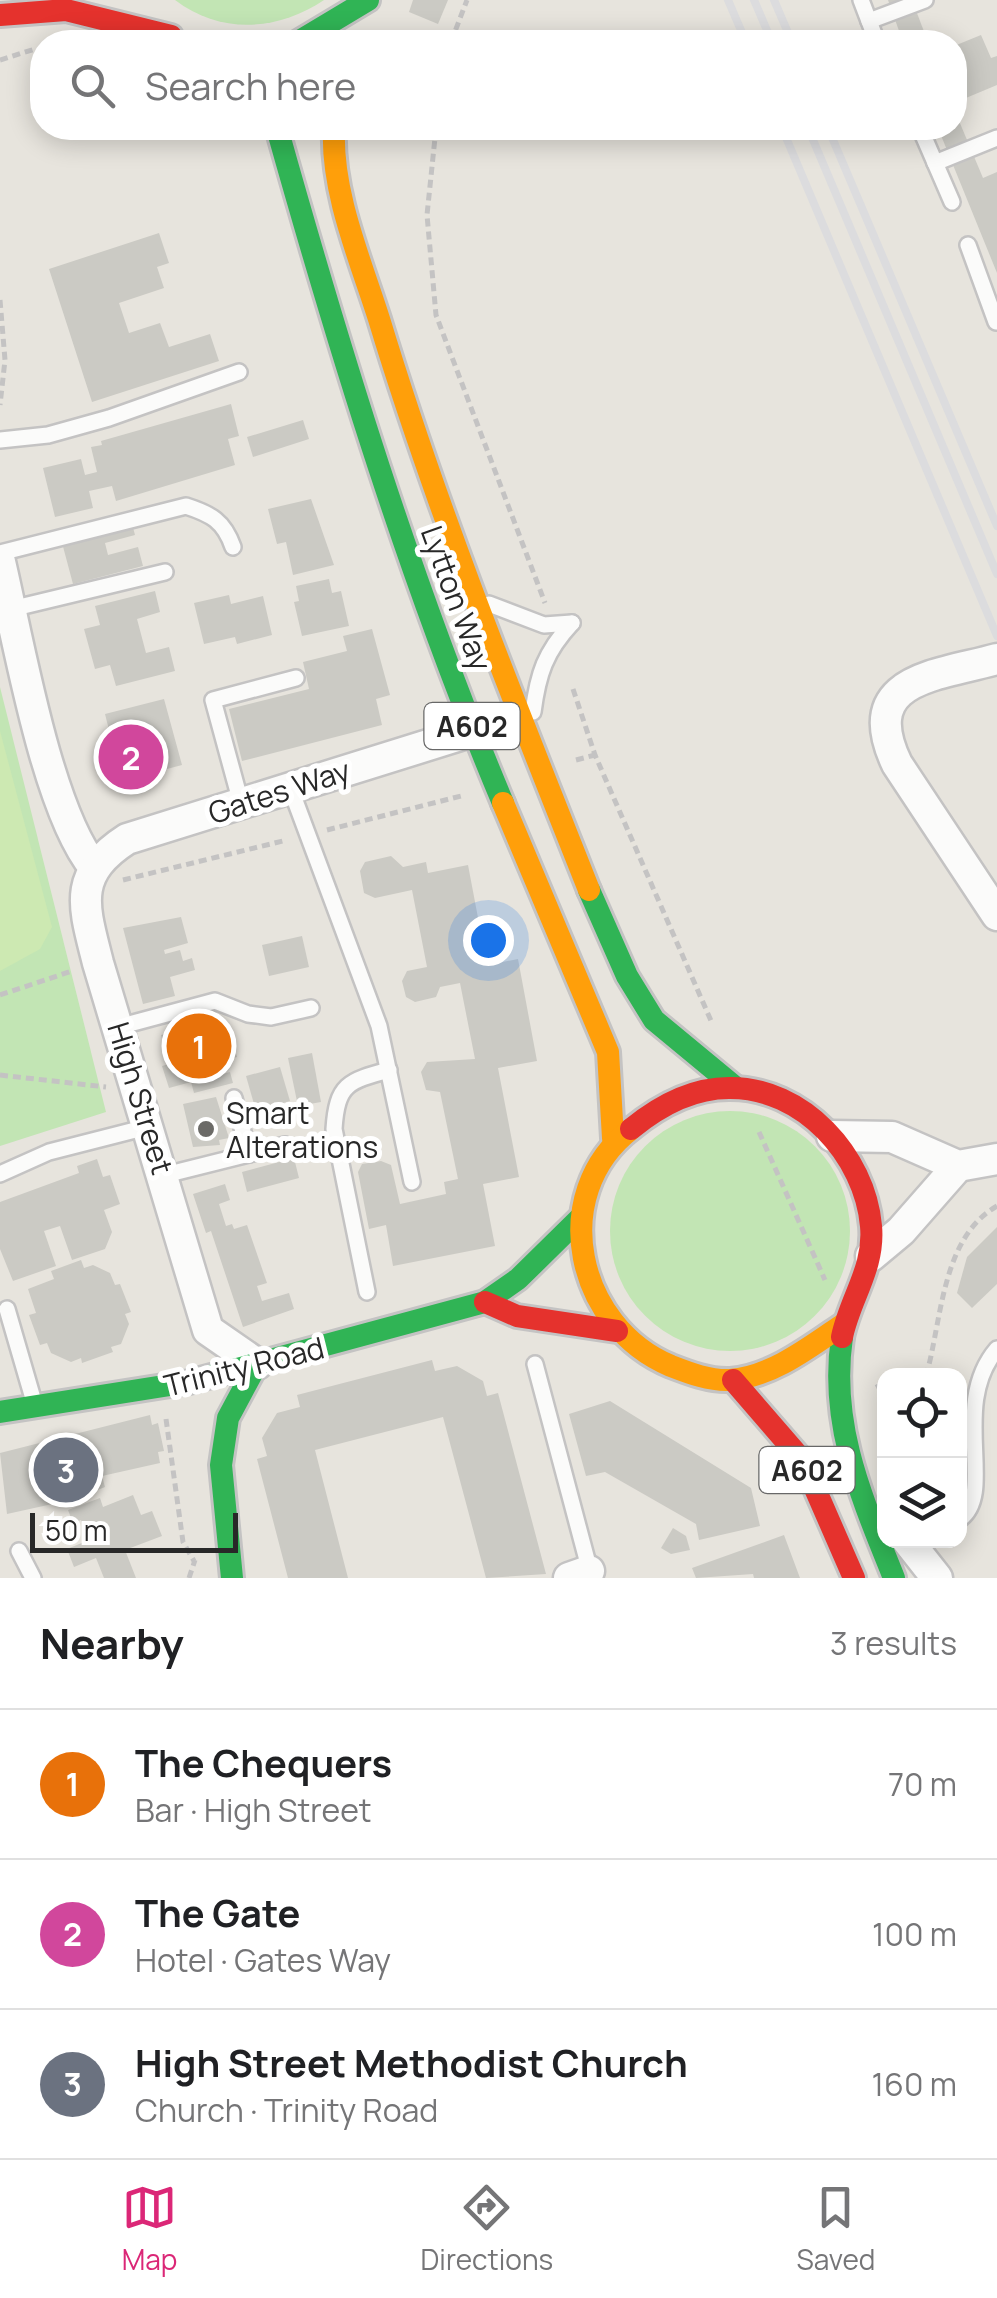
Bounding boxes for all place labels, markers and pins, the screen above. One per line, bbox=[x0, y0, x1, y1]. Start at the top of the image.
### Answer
pin: 2 bbox=[98, 720, 164, 794]
pin: 1 bbox=[166, 1008, 232, 1084]
place label: Smart Alterations bbox=[226, 1092, 378, 1167]
marker: Smart Alterations bbox=[195, 1118, 217, 1140]
pin: 3 bbox=[34, 1432, 98, 1508]

